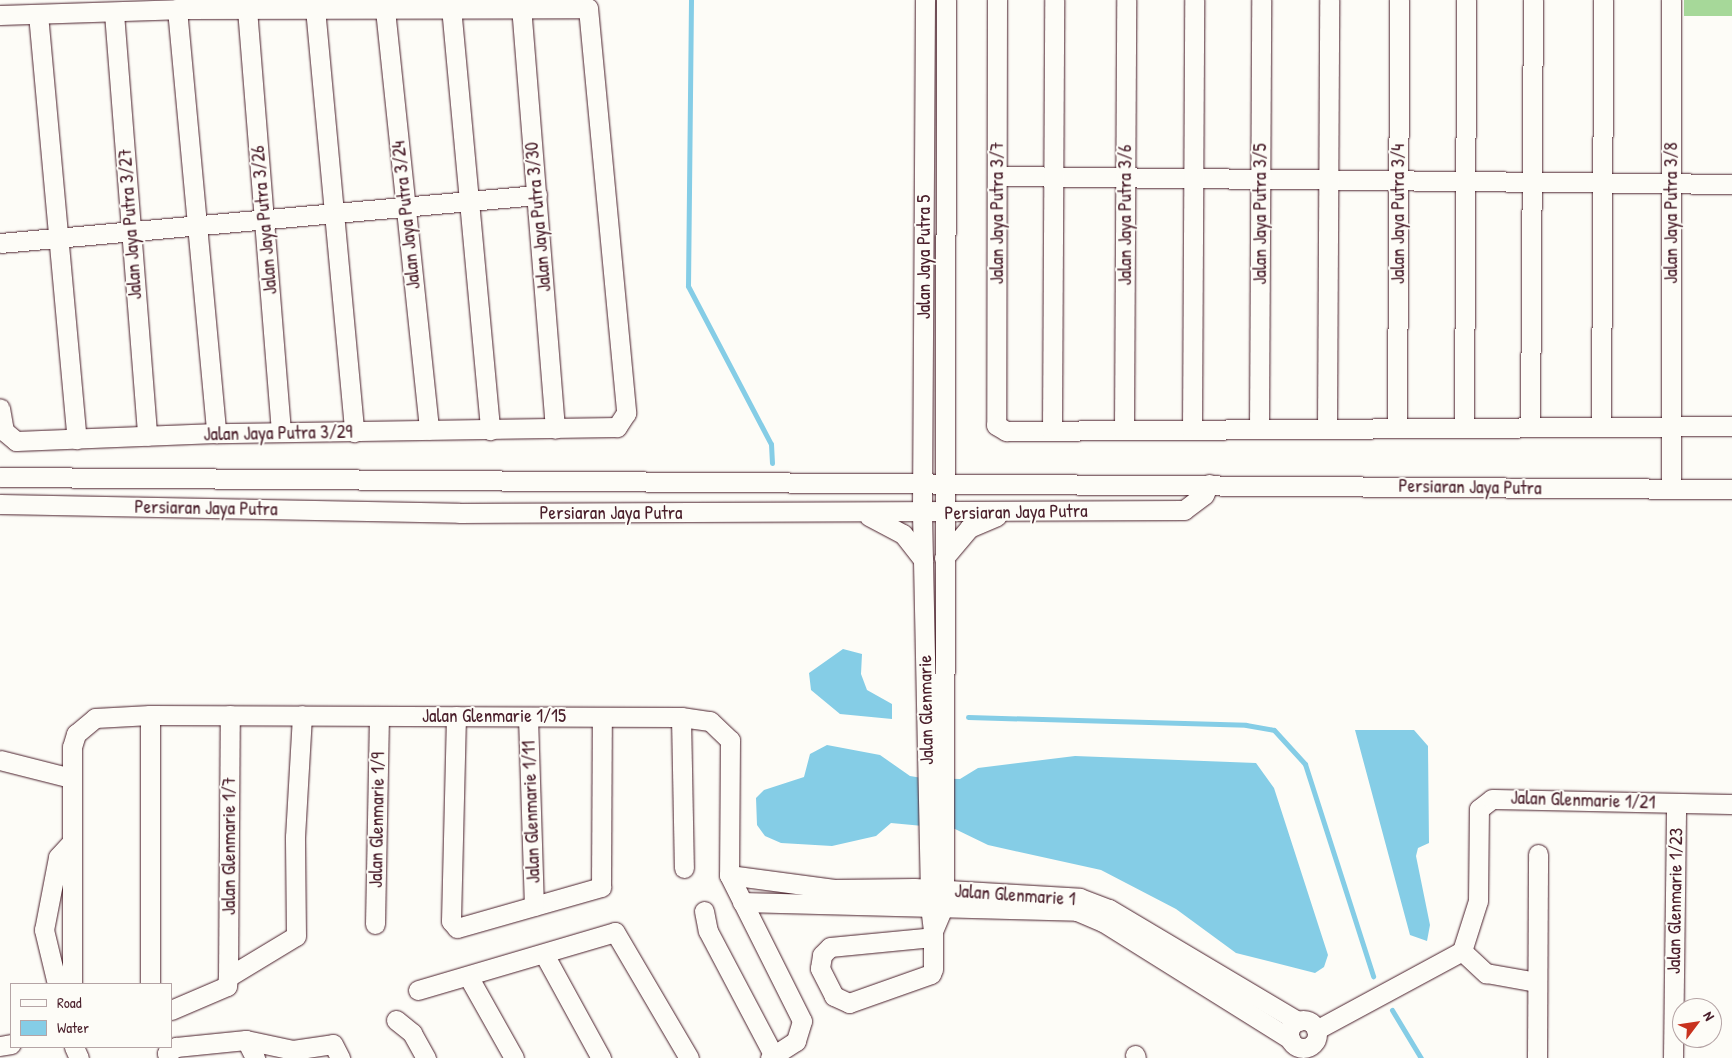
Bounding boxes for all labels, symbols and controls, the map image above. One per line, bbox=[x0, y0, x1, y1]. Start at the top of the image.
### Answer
street label: Jalan Jaya Putra 3/24 bbox=[387, 140, 425, 290]
street label: Jalan Jaya Putra 3/30 bbox=[520, 141, 556, 293]
street label: Jalan Jaya Putra 3/7 bbox=[986, 142, 1008, 284]
street label: Jalan Jaya Putra 3/8 bbox=[1660, 142, 1682, 284]
street label: Jalan Jaya Putra 3/5 bbox=[1249, 143, 1271, 285]
street label: Jalan Jaya Putra 3/26 bbox=[246, 144, 282, 296]
street label: Jalan Jaya Putra 3/4 bbox=[1387, 144, 1409, 284]
street label: Jalan Jaya Putra 3/6 bbox=[1114, 145, 1136, 285]
street label: Jalan Jaya Putra 3/27 bbox=[113, 148, 147, 300]
street label: Jalan Jaya Putra 5 bbox=[913, 195, 935, 319]
street label: Jalan Jaya Putra 3/29 bbox=[203, 420, 353, 446]
street label: Persiaran Jaya Putra bbox=[1398, 474, 1542, 500]
street label: Persiaran Jaya Putra bbox=[134, 495, 278, 521]
street label: Persiaran Jaya Putra bbox=[944, 499, 1088, 525]
street label: Persiaran Jaya Putra bbox=[539, 502, 683, 524]
street label: Jalan Glenmarie bbox=[914, 655, 938, 765]
street label: Jalan Glenmarie 1/15 bbox=[422, 705, 566, 727]
street label: Jalan Glenmarie 1/11 bbox=[517, 740, 545, 884]
street label: Jalan Glenmarie 1/9 bbox=[364, 752, 390, 888]
street label: Jalan Glenmarie 1/7 bbox=[218, 777, 240, 915]
street label: Jalan Glenmarie 1/21 bbox=[1510, 786, 1656, 814]
street label: Jalan Glenmarie 1/23 bbox=[1662, 828, 1688, 974]
street label: Jalan Glenmarie 1 bbox=[954, 879, 1076, 911]
legend bbox=[10, 983, 172, 1048]
text: Road bbox=[57, 992, 82, 1013]
north arrow bbox=[1672, 998, 1722, 1048]
text: N bbox=[1699, 1007, 1719, 1024]
text: Water bbox=[57, 1017, 89, 1038]

